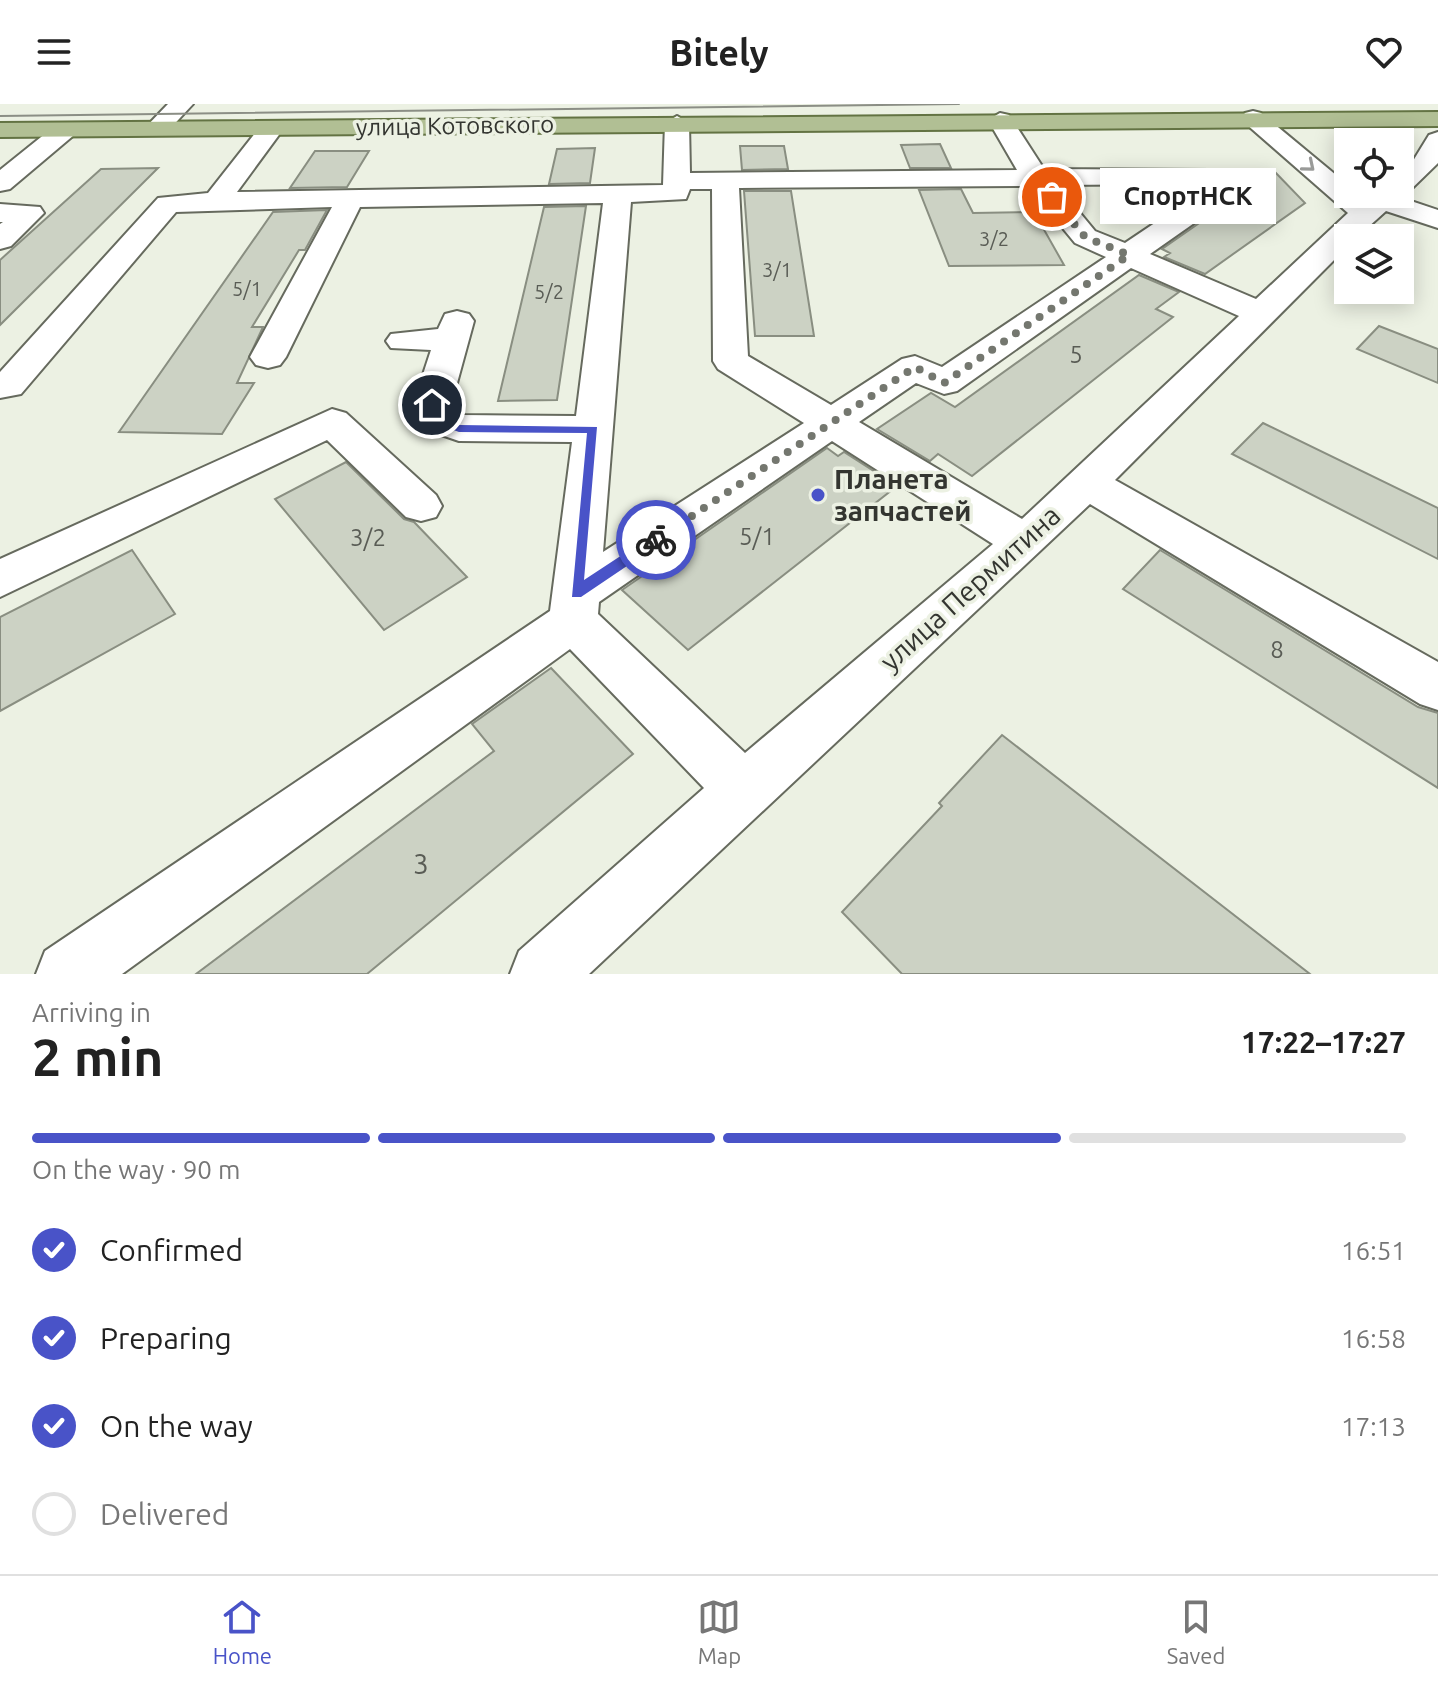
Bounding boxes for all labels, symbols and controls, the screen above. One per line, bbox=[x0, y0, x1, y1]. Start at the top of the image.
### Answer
icon: menu bbox=[32, 30, 76, 74]
icon: heart bbox=[1362, 30, 1406, 74]
text: Bitely bbox=[669, 32, 769, 73]
street label: улица Котовского bbox=[356, 110, 554, 141]
map controls bbox=[1334, 128, 1414, 304]
button: locate bbox=[1334, 128, 1414, 208]
one-way arrow bbox=[1299, 156, 1314, 171]
pin bbox=[1018, 163, 1086, 231]
callout: СпортНСК bbox=[1100, 169, 1276, 225]
icon: bag bbox=[1030, 175, 1074, 219]
text: СпортНСК bbox=[1123, 181, 1253, 210]
button: layers bbox=[1334, 224, 1414, 304]
house number: 3/2 bbox=[979, 227, 1009, 250]
house number: 3/1 bbox=[762, 258, 792, 281]
house number: 5/1 bbox=[232, 277, 262, 300]
house number: 5/2 bbox=[534, 280, 564, 303]
house number: 5 bbox=[1069, 341, 1083, 368]
pin bbox=[398, 371, 466, 439]
icon: home bbox=[410, 383, 454, 427]
place label: Планета запчастей bbox=[834, 463, 971, 526]
marker: Планета запчастей bbox=[809, 486, 827, 504]
street label: улица Пермитина bbox=[874, 499, 1066, 676]
courier bbox=[616, 500, 696, 580]
icon: bike bbox=[634, 518, 678, 562]
house number: 5/1 bbox=[739, 523, 775, 550]
house number: 3/2 bbox=[350, 524, 386, 551]
house number: 8 bbox=[1270, 636, 1284, 663]
house number: 3 bbox=[413, 848, 429, 879]
text: Arriving in bbox=[32, 998, 151, 1027]
text: 17:22–17:27 bbox=[1241, 1025, 1406, 1059]
text: 2 min bbox=[32, 1028, 163, 1086]
text: On the way · 90 m bbox=[32, 1155, 240, 1184]
icon: check bbox=[32, 1228, 76, 1272]
text: Confirmed bbox=[100, 1233, 243, 1267]
text: 16:51 bbox=[1341, 1236, 1406, 1265]
icon: check bbox=[32, 1316, 76, 1360]
text: Preparing bbox=[100, 1321, 232, 1355]
text: 16:58 bbox=[1341, 1324, 1406, 1353]
icon: check bbox=[32, 1404, 76, 1448]
text: On the way bbox=[100, 1409, 253, 1443]
text: 17:13 bbox=[1341, 1412, 1406, 1441]
text: Delivered bbox=[100, 1497, 229, 1531]
tab: Home bbox=[213, 1595, 272, 1668]
tab: Map bbox=[697, 1595, 741, 1668]
tab: Saved bbox=[1167, 1595, 1225, 1668]

